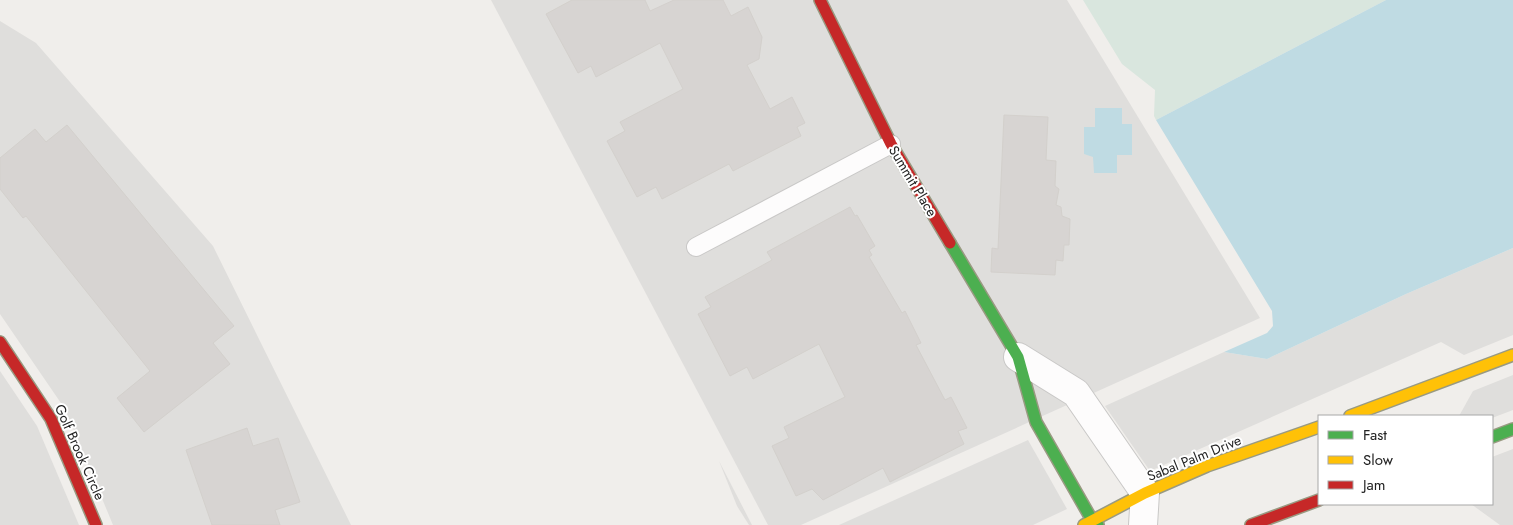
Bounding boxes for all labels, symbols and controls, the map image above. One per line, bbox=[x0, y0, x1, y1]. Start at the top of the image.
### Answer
street label: Summit Place bbox=[884, 142, 942, 220]
street label: Golf Brook Circle bbox=[50, 401, 110, 503]
legend bbox=[1318, 415, 1493, 505]
text: Fast bbox=[1363, 424, 1387, 446]
street label: Sabal Palm Drive bbox=[1144, 430, 1244, 486]
text: Slow bbox=[1363, 449, 1394, 471]
text: Jam bbox=[1361, 474, 1386, 496]

